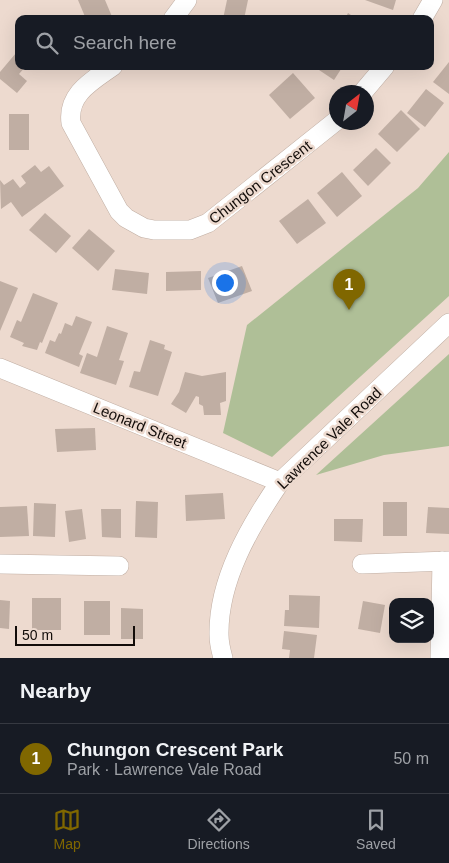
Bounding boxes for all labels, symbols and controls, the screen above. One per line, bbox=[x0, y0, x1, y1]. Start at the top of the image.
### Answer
search box bbox=[15, 15, 434, 70]
icon: search bbox=[33, 29, 61, 57]
text: Search here bbox=[73, 32, 177, 53]
north arrow bbox=[329, 85, 374, 130]
street label: Chungon Crescent bbox=[205, 136, 315, 227]
pin: 1 bbox=[333, 269, 365, 310]
your location bbox=[212, 270, 238, 296]
street label: Lawrence Vale Road bbox=[273, 384, 385, 492]
street label: Leonard Street bbox=[91, 399, 190, 452]
map controls bbox=[389, 598, 434, 643]
button: layers bbox=[389, 598, 434, 643]
scale bar bbox=[15, 623, 135, 646]
text: 50 m bbox=[22, 627, 53, 643]
text: Nearby bbox=[20, 679, 91, 702]
text: Chungon Crescent Park bbox=[67, 739, 283, 760]
text: 1 bbox=[32, 750, 40, 767]
text: 50 m bbox=[393, 750, 429, 767]
text: Park · Lawrence Vale Road bbox=[67, 761, 261, 778]
tab: Map bbox=[53, 806, 81, 852]
tab: Directions bbox=[188, 806, 250, 852]
tab: Saved bbox=[356, 806, 396, 852]

